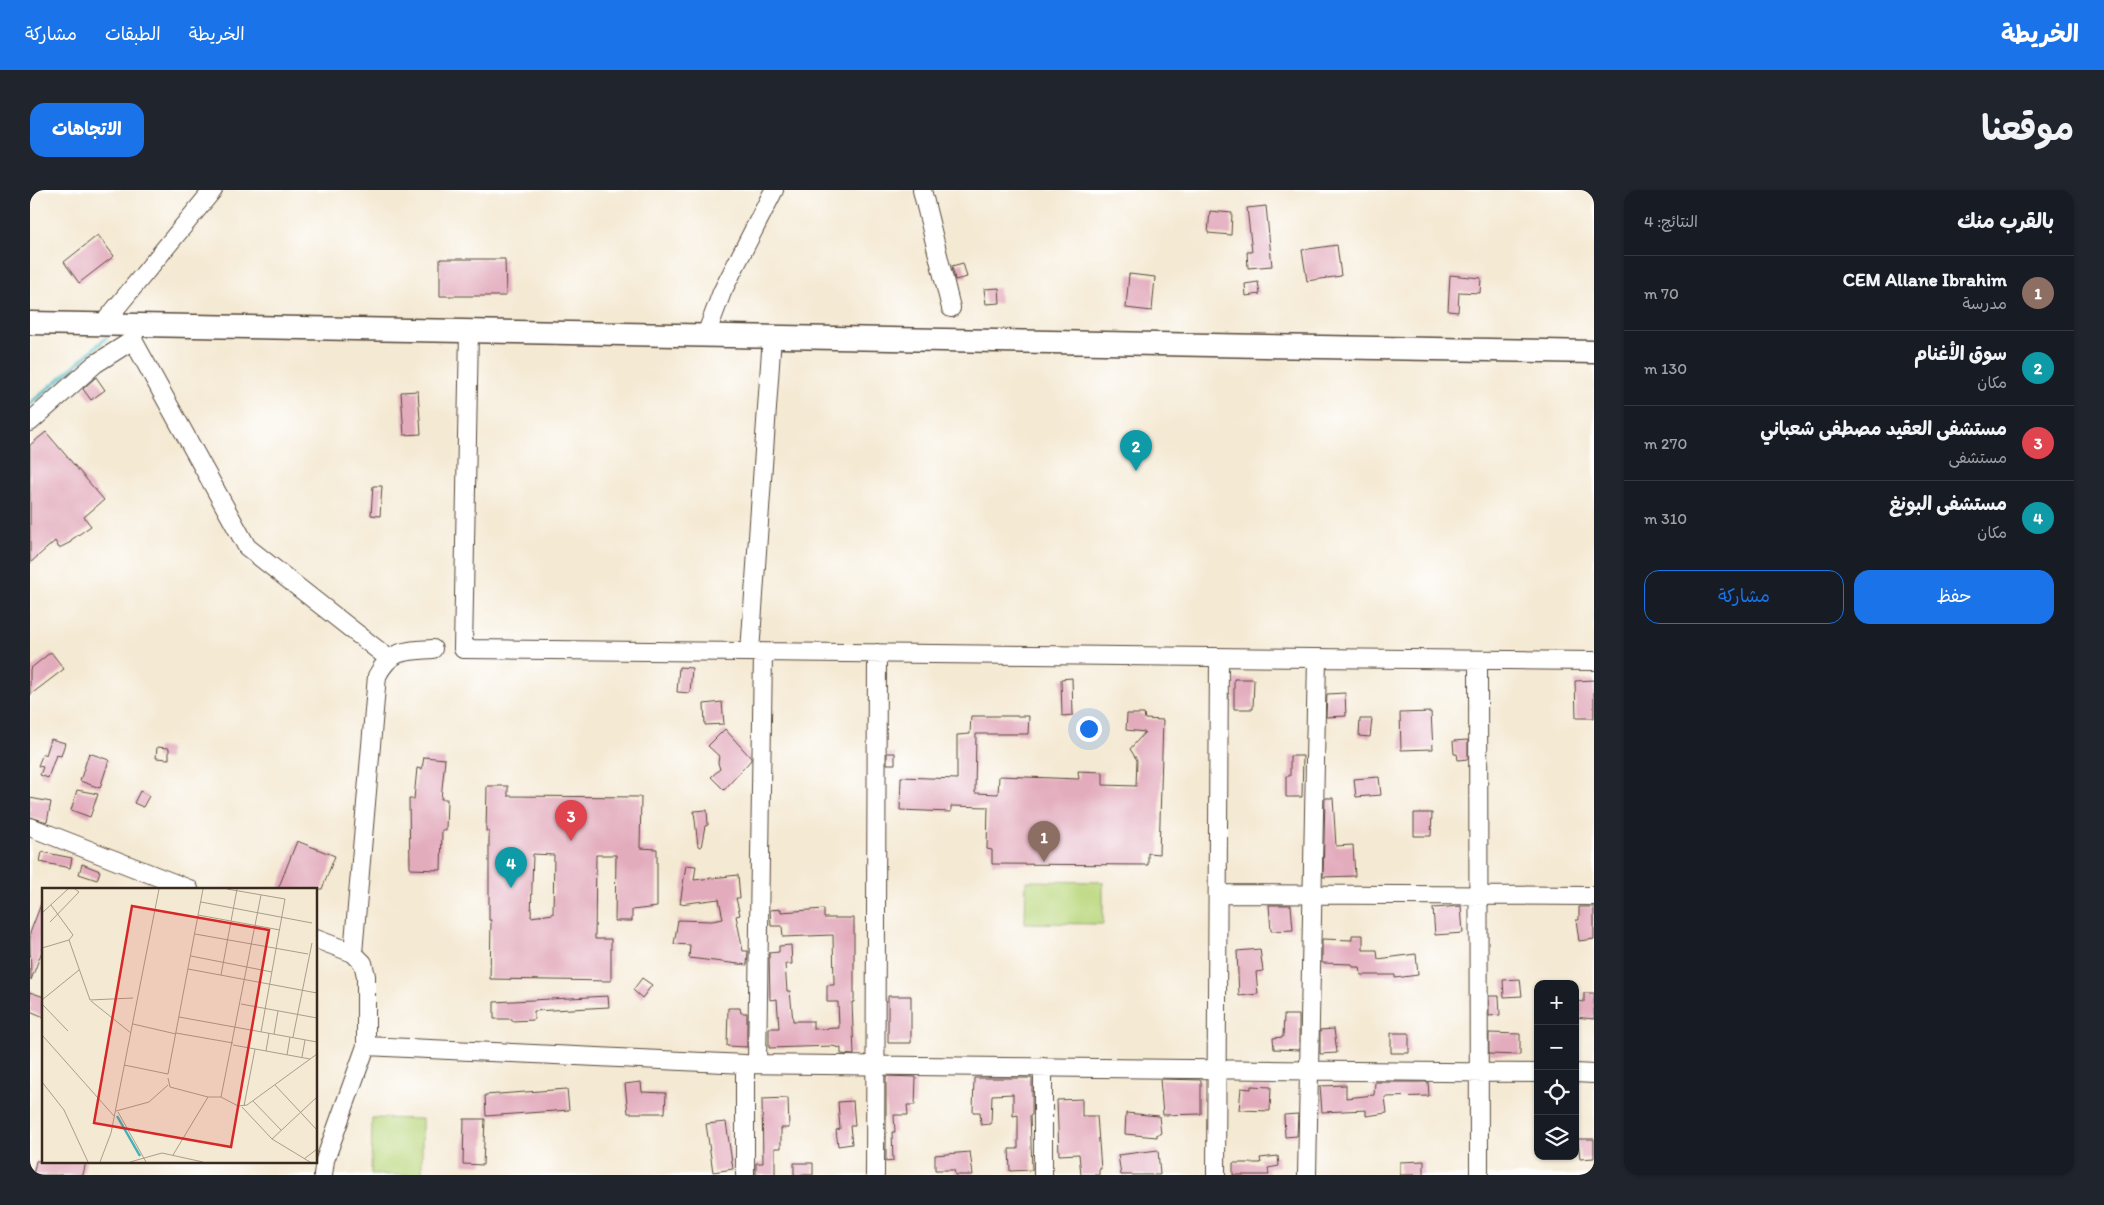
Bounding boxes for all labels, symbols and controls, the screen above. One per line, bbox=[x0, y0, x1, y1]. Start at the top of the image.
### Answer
text: الخريطة bbox=[2001, 19, 2079, 48]
text: مشاركة bbox=[25, 23, 77, 45]
text: الطبقات bbox=[105, 23, 161, 45]
text: الخريطة bbox=[189, 23, 245, 45]
button: الاتجاهات bbox=[30, 103, 144, 157]
text: موقعنا bbox=[1981, 107, 2074, 149]
text: بالقرب منك bbox=[1957, 208, 2054, 233]
text: النتائج: 4 bbox=[1644, 212, 1698, 231]
text: CEM Allane Ibrahim bbox=[1843, 268, 2007, 291]
text: 70 m bbox=[1644, 284, 1679, 303]
text: 1 bbox=[2034, 284, 2042, 303]
text: مدرسة bbox=[1962, 294, 2007, 313]
text: سوق الأغنام bbox=[1914, 342, 2007, 365]
text: 130 m bbox=[1644, 359, 1687, 378]
text: 2 bbox=[2034, 359, 2042, 378]
text: مكان bbox=[1977, 373, 2007, 392]
text: مستشفى العقيد مصطفى شعباني bbox=[1760, 417, 2007, 440]
pin: 2 bbox=[1120, 430, 1152, 471]
text: 270 m bbox=[1644, 434, 1687, 453]
text: 3 bbox=[2034, 434, 2042, 453]
text: مستشفى bbox=[1948, 448, 2007, 467]
text: مستشفى البونغ bbox=[1889, 492, 2007, 515]
text: 310 m bbox=[1644, 509, 1687, 528]
text: 4 bbox=[2033, 509, 2043, 528]
text: مكان bbox=[1977, 523, 2007, 542]
button: مشاركة bbox=[1644, 570, 1844, 624]
button: حفظ bbox=[1854, 570, 2054, 624]
your location bbox=[1076, 716, 1102, 742]
pin: 3 bbox=[555, 800, 587, 841]
pin: 1 bbox=[1028, 821, 1060, 862]
pin: 4 bbox=[495, 847, 527, 888]
inset map bbox=[42, 888, 318, 1162]
map controls bbox=[1534, 980, 1579, 1160]
button: + bbox=[1534, 980, 1579, 1025]
button: − bbox=[1534, 1025, 1579, 1070]
button: locate bbox=[1534, 1070, 1579, 1115]
button: layers bbox=[1534, 1115, 1579, 1160]

